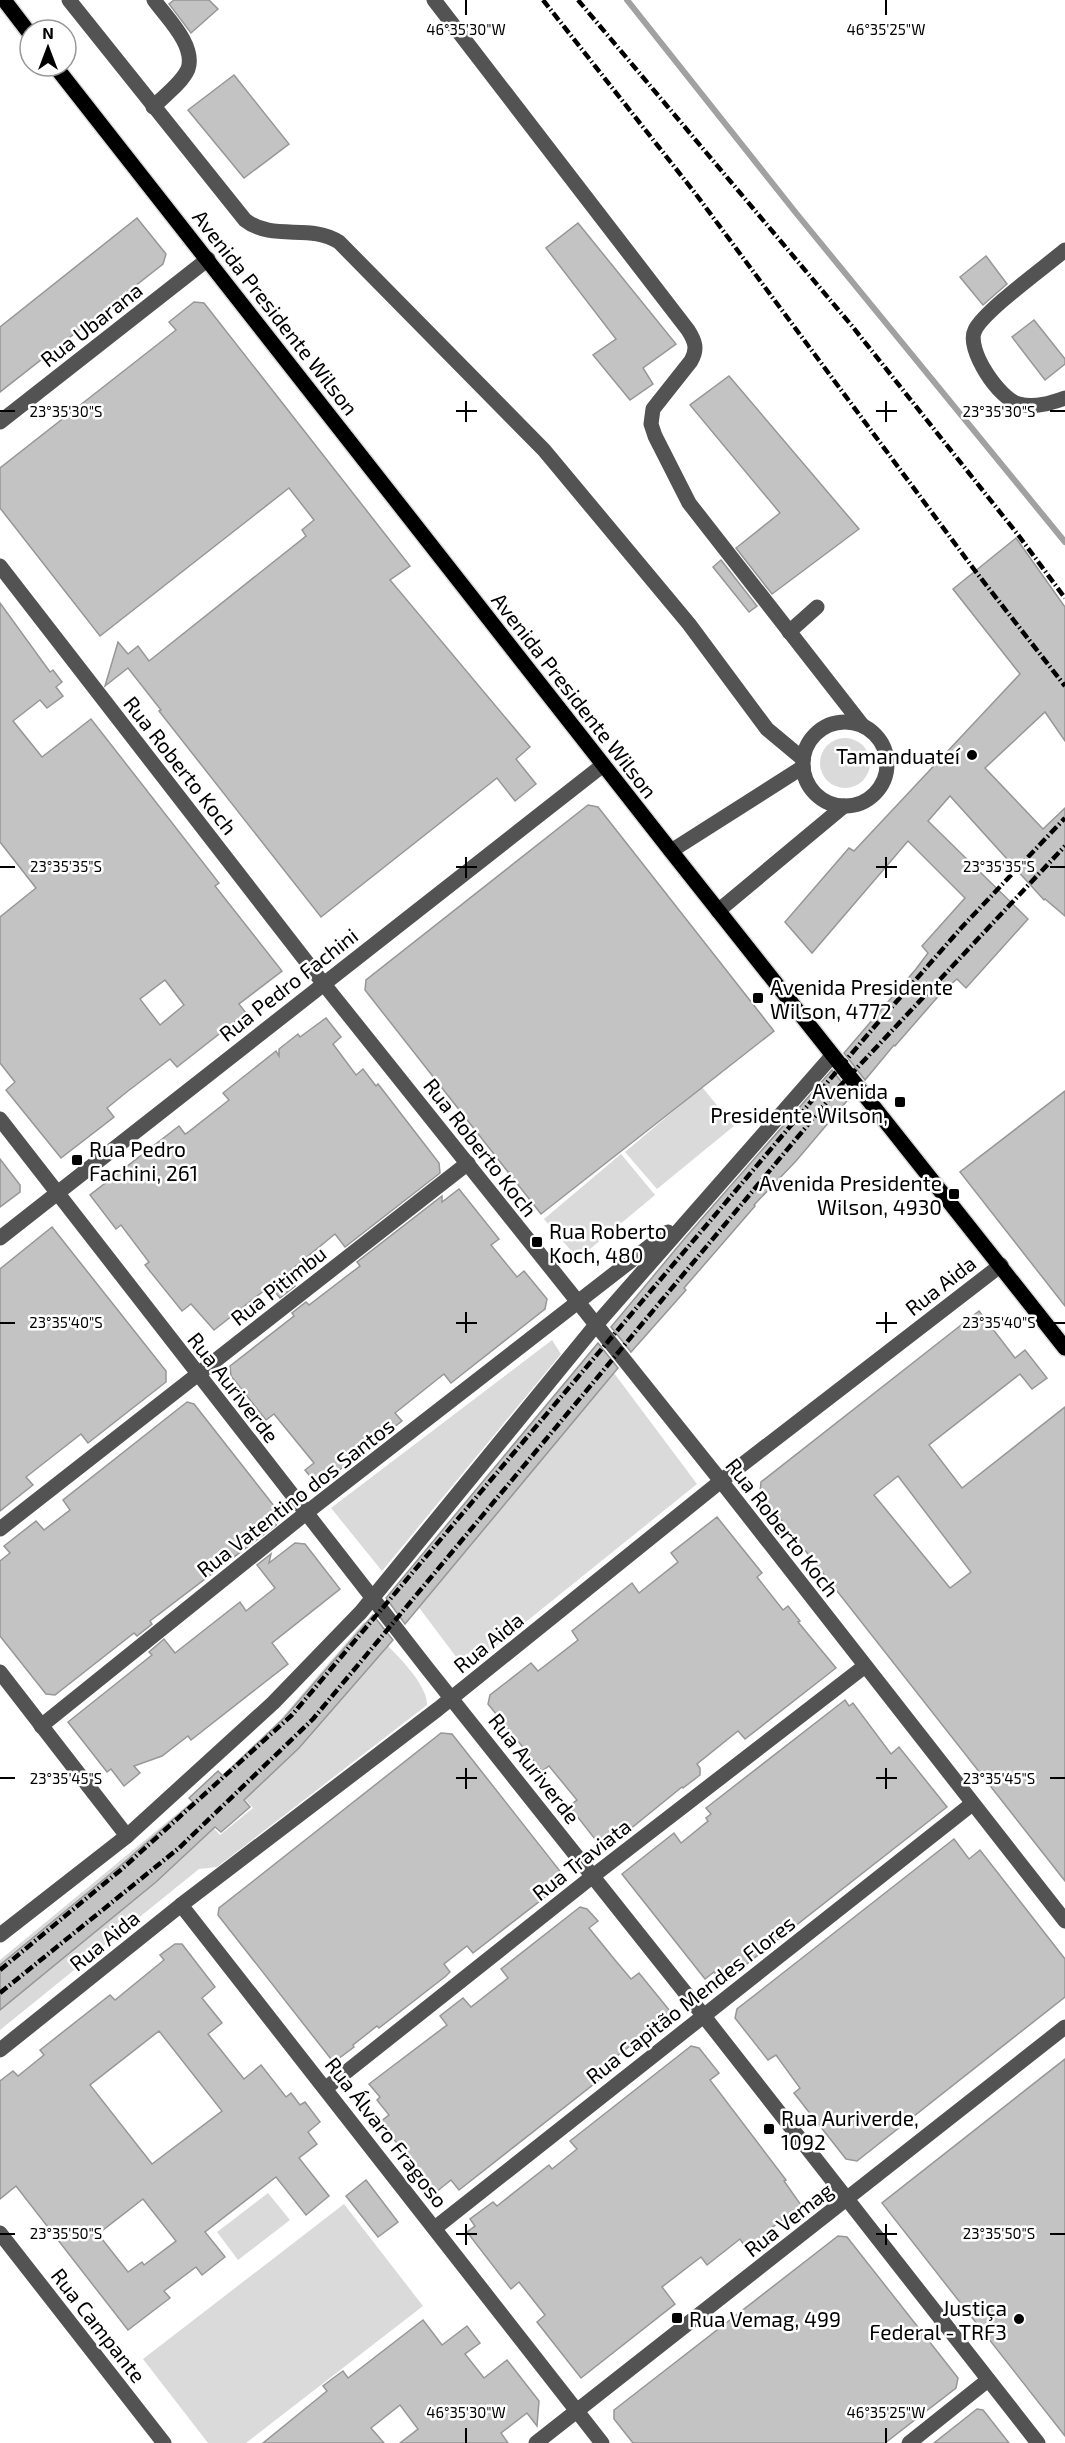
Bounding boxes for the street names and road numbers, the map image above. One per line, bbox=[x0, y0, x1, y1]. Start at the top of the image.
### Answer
street label: Avenida Presidente Wilson bbox=[188, 204, 364, 420]
street label: Rua Ubarana bbox=[35, 276, 147, 372]
street label: Avenida Presidente Wilson bbox=[487, 587, 663, 803]
street label: Rua Roberto Koch bbox=[119, 691, 243, 839]
street label: Rua Pedro Fachini bbox=[214, 922, 362, 1046]
street label: Rua Roberto Koch bbox=[419, 1073, 543, 1221]
street label: Rua Pitimbu bbox=[225, 1240, 331, 1330]
street label: Rua Aida bbox=[900, 1250, 980, 1320]
street label: Rua Auriverde bbox=[183, 1327, 285, 1447]
street label: Rua Vatentino dos Santos bbox=[191, 1412, 399, 1582]
street label: Rua Roberto Koch bbox=[721, 1453, 845, 1601]
street label: Rua Aida bbox=[448, 1606, 528, 1678]
street label: Rua Auriverde bbox=[484, 1708, 586, 1828]
street label: Rua Traviata bbox=[527, 1813, 635, 1905]
street label: Rua Aida bbox=[64, 1904, 144, 1976]
street label: Rua Capitão Mendes Flores bbox=[581, 1910, 799, 2088]
street label: Rua Álvaro Fragoso bbox=[321, 2052, 453, 2212]
street label: Rua Vemag bbox=[739, 2176, 838, 2261]
street label: Rua Campante bbox=[47, 2263, 151, 2387]

